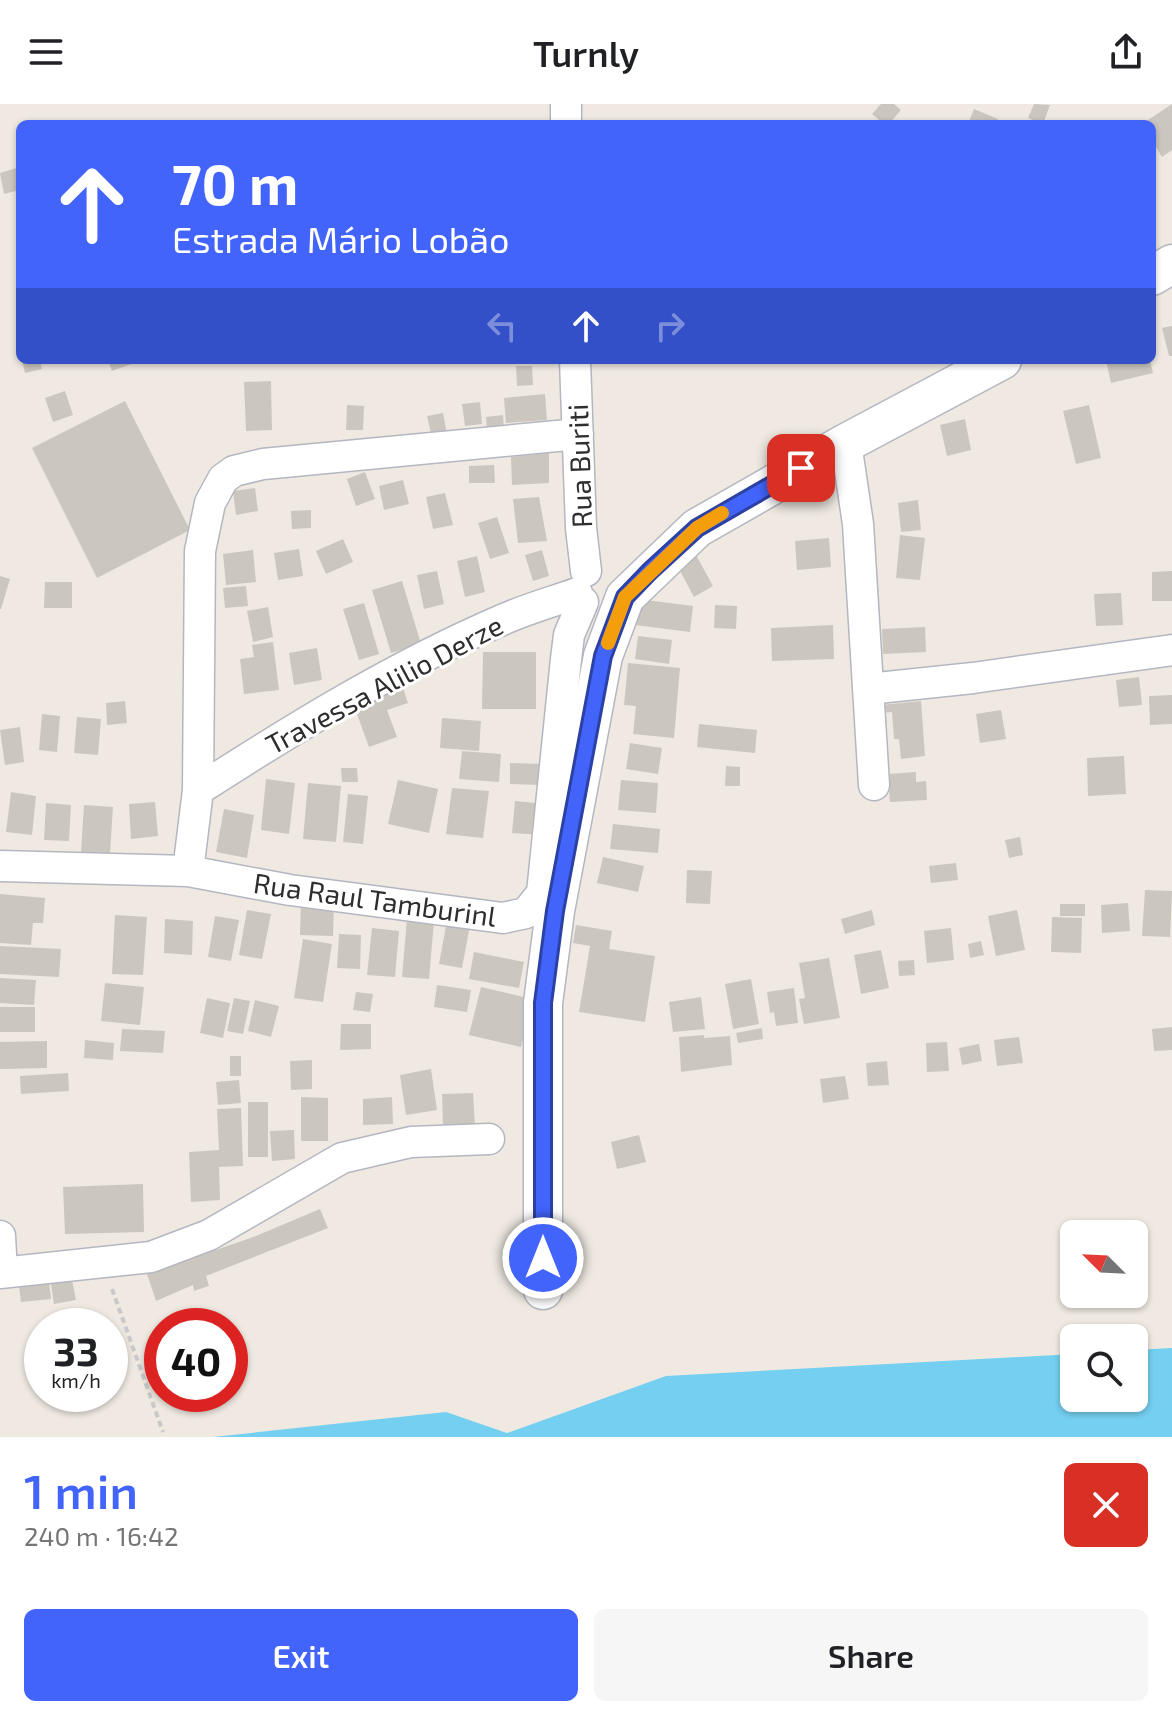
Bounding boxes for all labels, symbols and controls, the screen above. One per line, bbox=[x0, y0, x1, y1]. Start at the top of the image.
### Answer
icon: menu bbox=[24, 30, 68, 74]
icon: share bbox=[1104, 30, 1148, 74]
text: Turnly bbox=[533, 31, 639, 74]
text: 70 m bbox=[172, 149, 298, 216]
icon: ahead bbox=[40, 152, 144, 256]
text: Estrada Mário Lobão bbox=[172, 217, 510, 260]
icon: left bbox=[480, 304, 524, 348]
icon: ahead bbox=[564, 304, 608, 348]
icon: right bbox=[648, 304, 692, 348]
street label: Rua Buriti bbox=[560, 403, 598, 529]
pin bbox=[767, 434, 835, 502]
icon: arrive bbox=[779, 446, 823, 490]
street label: Travessa Alilio Derze bbox=[260, 607, 508, 761]
street label: Rua Raul Tamburinl bbox=[251, 865, 499, 933]
position arrow bbox=[501, 1216, 585, 1300]
north arrow bbox=[1060, 1220, 1148, 1308]
map controls bbox=[1060, 1220, 1148, 1412]
speed limit sign: 40 bbox=[144, 1308, 248, 1412]
button: search bbox=[1060, 1324, 1148, 1412]
text: 33 bbox=[53, 1326, 99, 1374]
text: km/h bbox=[51, 1368, 101, 1392]
text: 1 min bbox=[24, 1461, 138, 1519]
button: close bbox=[1064, 1463, 1148, 1547]
text: 240 m · 16:42 bbox=[24, 1520, 179, 1551]
button: Exit bbox=[24, 1609, 578, 1701]
button: Share bbox=[594, 1609, 1148, 1701]

